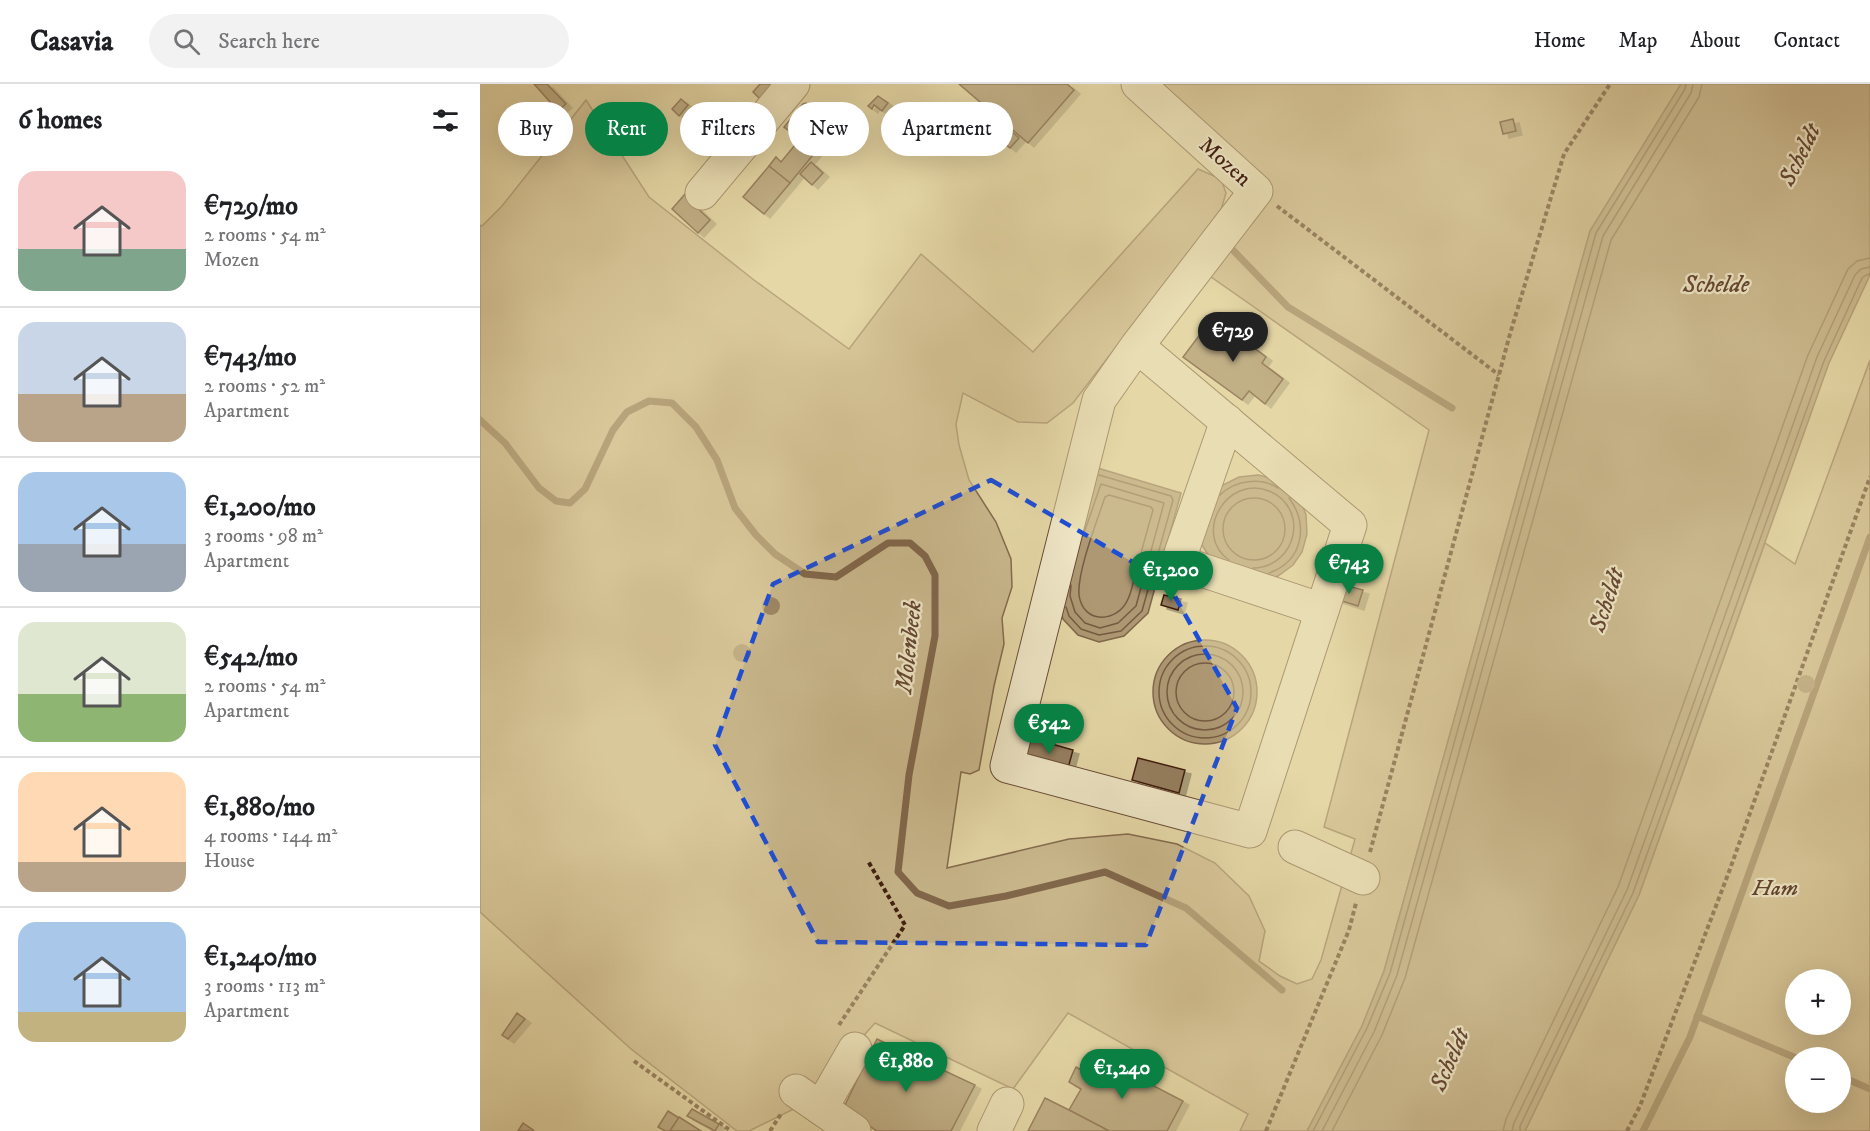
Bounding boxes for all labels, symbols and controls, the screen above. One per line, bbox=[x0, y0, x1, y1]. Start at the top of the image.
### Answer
search box bbox=[149, 14, 569, 68]
text: Casavia bbox=[30, 24, 113, 59]
icon: search bbox=[170, 25, 203, 58]
text: Search here bbox=[218, 28, 320, 55]
text: Home bbox=[1534, 28, 1586, 54]
text: Map bbox=[1619, 28, 1657, 54]
text: About bbox=[1690, 28, 1741, 54]
text: Contact bbox=[1774, 28, 1840, 54]
chip: Buy bbox=[498, 102, 573, 156]
chip: Rent bbox=[585, 102, 668, 156]
chip: Filters bbox=[680, 102, 776, 156]
chip: New bbox=[788, 102, 869, 156]
chip: Apartment bbox=[881, 102, 1013, 156]
text: 6 homes bbox=[18, 104, 102, 137]
icon: filters bbox=[429, 104, 462, 137]
water label: Scheldt bbox=[1772, 117, 1829, 192]
street label: Mozen bbox=[1193, 132, 1257, 193]
text: €729/mo bbox=[204, 190, 298, 223]
icon: home bbox=[66, 195, 138, 267]
text: 2 rooms · 54 m² bbox=[204, 223, 326, 248]
text: Mozen bbox=[204, 248, 259, 273]
water label: Schelde bbox=[1682, 270, 1750, 300]
pin: €729 bbox=[1197, 312, 1269, 363]
text: €729 bbox=[1212, 319, 1254, 344]
text: €743/mo bbox=[204, 341, 296, 374]
icon: home bbox=[66, 346, 138, 418]
text: 2 rooms · 52 m² bbox=[204, 374, 325, 399]
text: Apartment bbox=[204, 399, 289, 424]
text: €1,200/mo bbox=[204, 491, 316, 524]
icon: home bbox=[66, 496, 138, 568]
text: 3 rooms · 98 m² bbox=[204, 524, 323, 549]
pin: €743 bbox=[1313, 544, 1385, 595]
text: Apartment bbox=[204, 549, 289, 574]
pin: €1,200 bbox=[1122, 551, 1220, 602]
text: €743 bbox=[1329, 551, 1369, 576]
text: €1,200 bbox=[1143, 558, 1199, 583]
water label: Scheldt bbox=[1582, 563, 1632, 637]
water label: Molenbeek bbox=[889, 599, 929, 697]
text: €542/mo bbox=[204, 641, 298, 674]
icon: home bbox=[66, 646, 138, 718]
text: 2 rooms · 54 m² bbox=[204, 674, 326, 699]
text: Apartment bbox=[204, 699, 289, 724]
pin: €542 bbox=[1013, 704, 1085, 755]
text: €542 bbox=[1028, 711, 1070, 736]
text: €1,880/mo bbox=[204, 791, 315, 824]
icon: home bbox=[66, 796, 138, 868]
text: 4 rooms · 144 m² bbox=[204, 824, 337, 849]
text: House bbox=[204, 849, 255, 874]
park label: Ham bbox=[1751, 875, 1798, 902]
text: €1,240/mo bbox=[204, 941, 317, 974]
icon: home bbox=[66, 946, 138, 1018]
map controls bbox=[1785, 969, 1851, 1113]
button: + bbox=[1785, 969, 1851, 1035]
text: 3 rooms · 113 m² bbox=[204, 974, 325, 999]
text: Apartment bbox=[204, 999, 289, 1024]
water label: Scheldt bbox=[1423, 1022, 1477, 1097]
pin: €1,880 bbox=[857, 1042, 955, 1093]
button: − bbox=[1785, 1047, 1851, 1113]
text: €1,880 bbox=[878, 1049, 934, 1074]
pin: €1,240 bbox=[1073, 1049, 1171, 1100]
text: €1,240 bbox=[1094, 1056, 1150, 1081]

